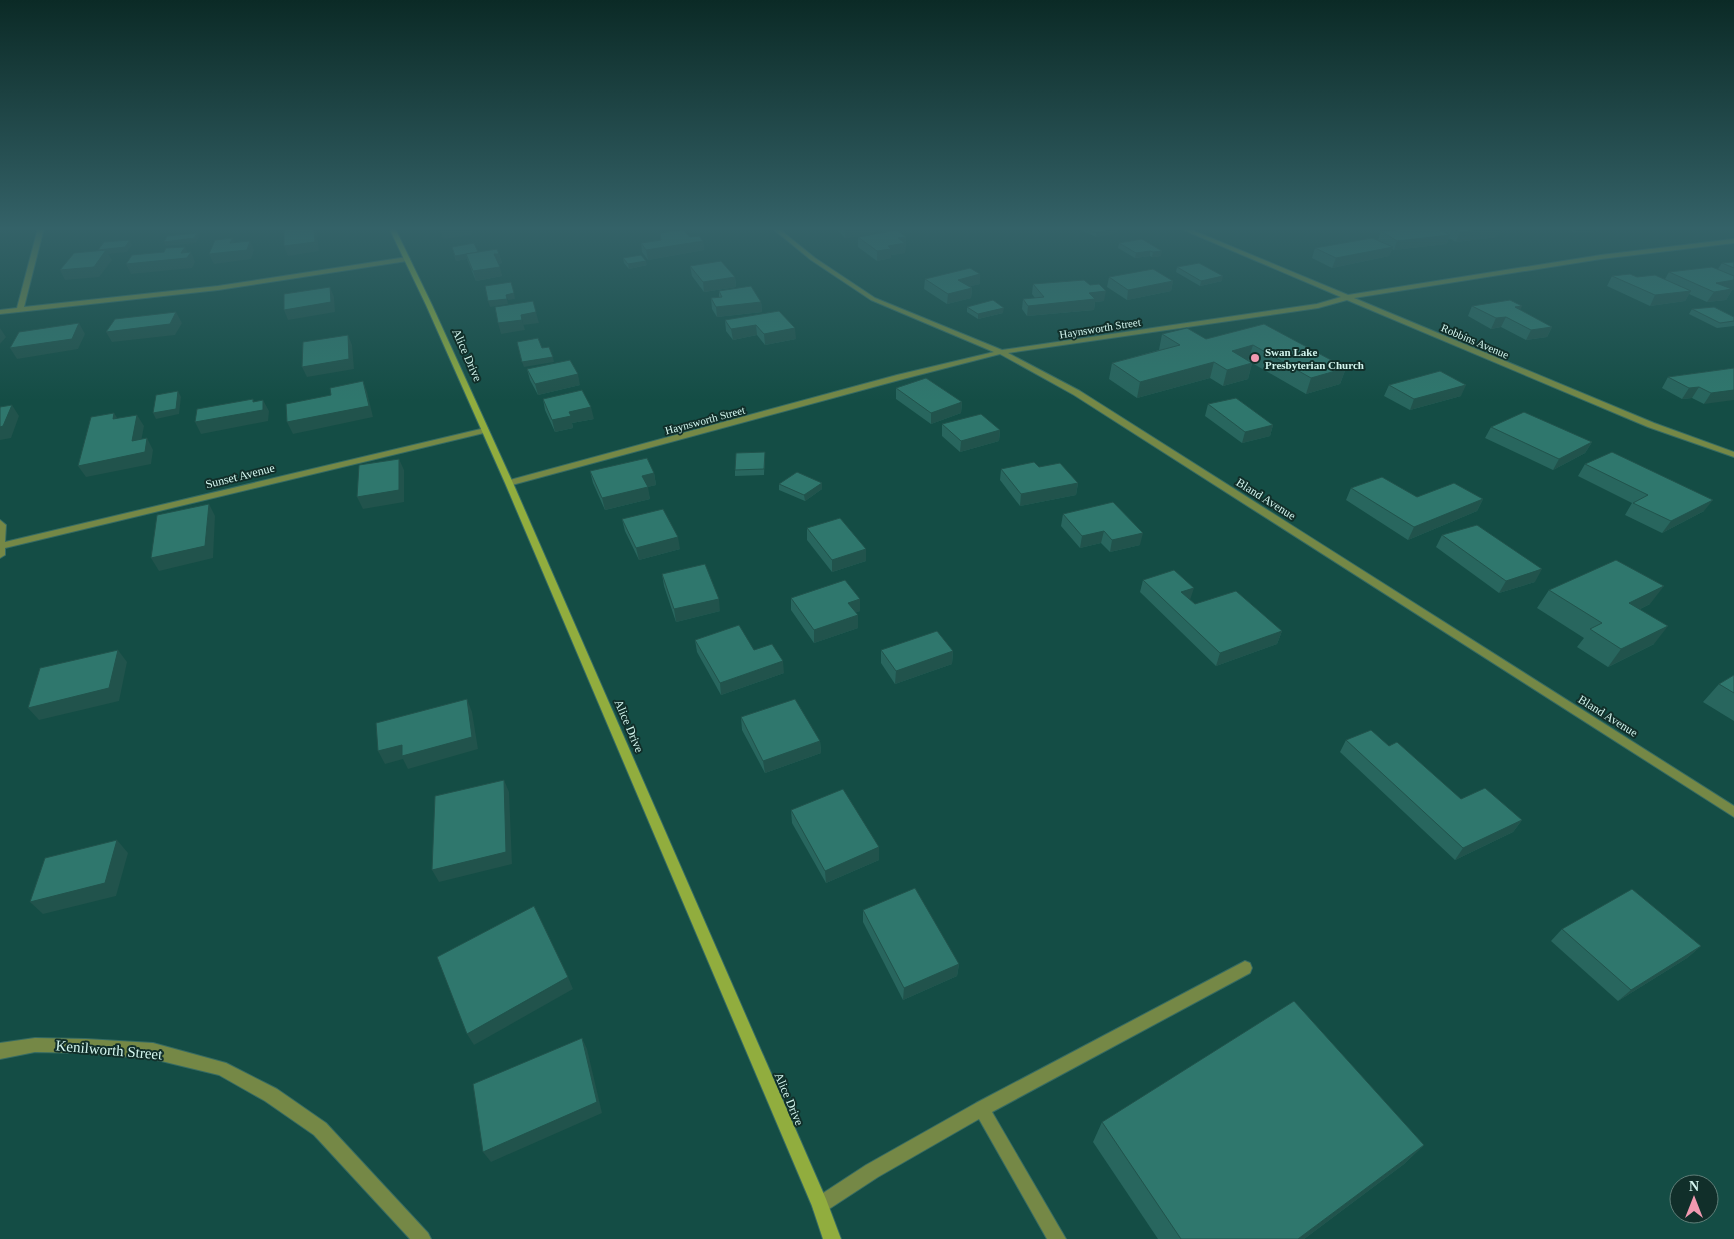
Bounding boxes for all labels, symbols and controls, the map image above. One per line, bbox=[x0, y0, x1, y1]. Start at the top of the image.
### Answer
street label: Haynsworth Street bbox=[1058, 316, 1142, 340]
street label: Robbins Avenue bbox=[1439, 321, 1511, 361]
street label: Alice Drive bbox=[449, 326, 485, 384]
place label: Swan Lake Presbyterian Church bbox=[1265, 346, 1364, 371]
marker: Swan Lake Presbyterian Church bbox=[1249, 352, 1261, 364]
street label: Haynsworth Street bbox=[664, 404, 746, 436]
street label: Sunset Avenue bbox=[204, 461, 276, 491]
street label: Bland Avenue bbox=[1234, 475, 1298, 523]
street label: Bland Avenue bbox=[1576, 692, 1640, 740]
street label: Alice Drive bbox=[612, 697, 646, 755]
street label: Kenilworth Street bbox=[55, 1037, 164, 1063]
street label: Alice Drive bbox=[772, 1070, 806, 1128]
north arrow bbox=[1669, 1174, 1719, 1224]
text: N bbox=[1689, 1179, 1699, 1194]

